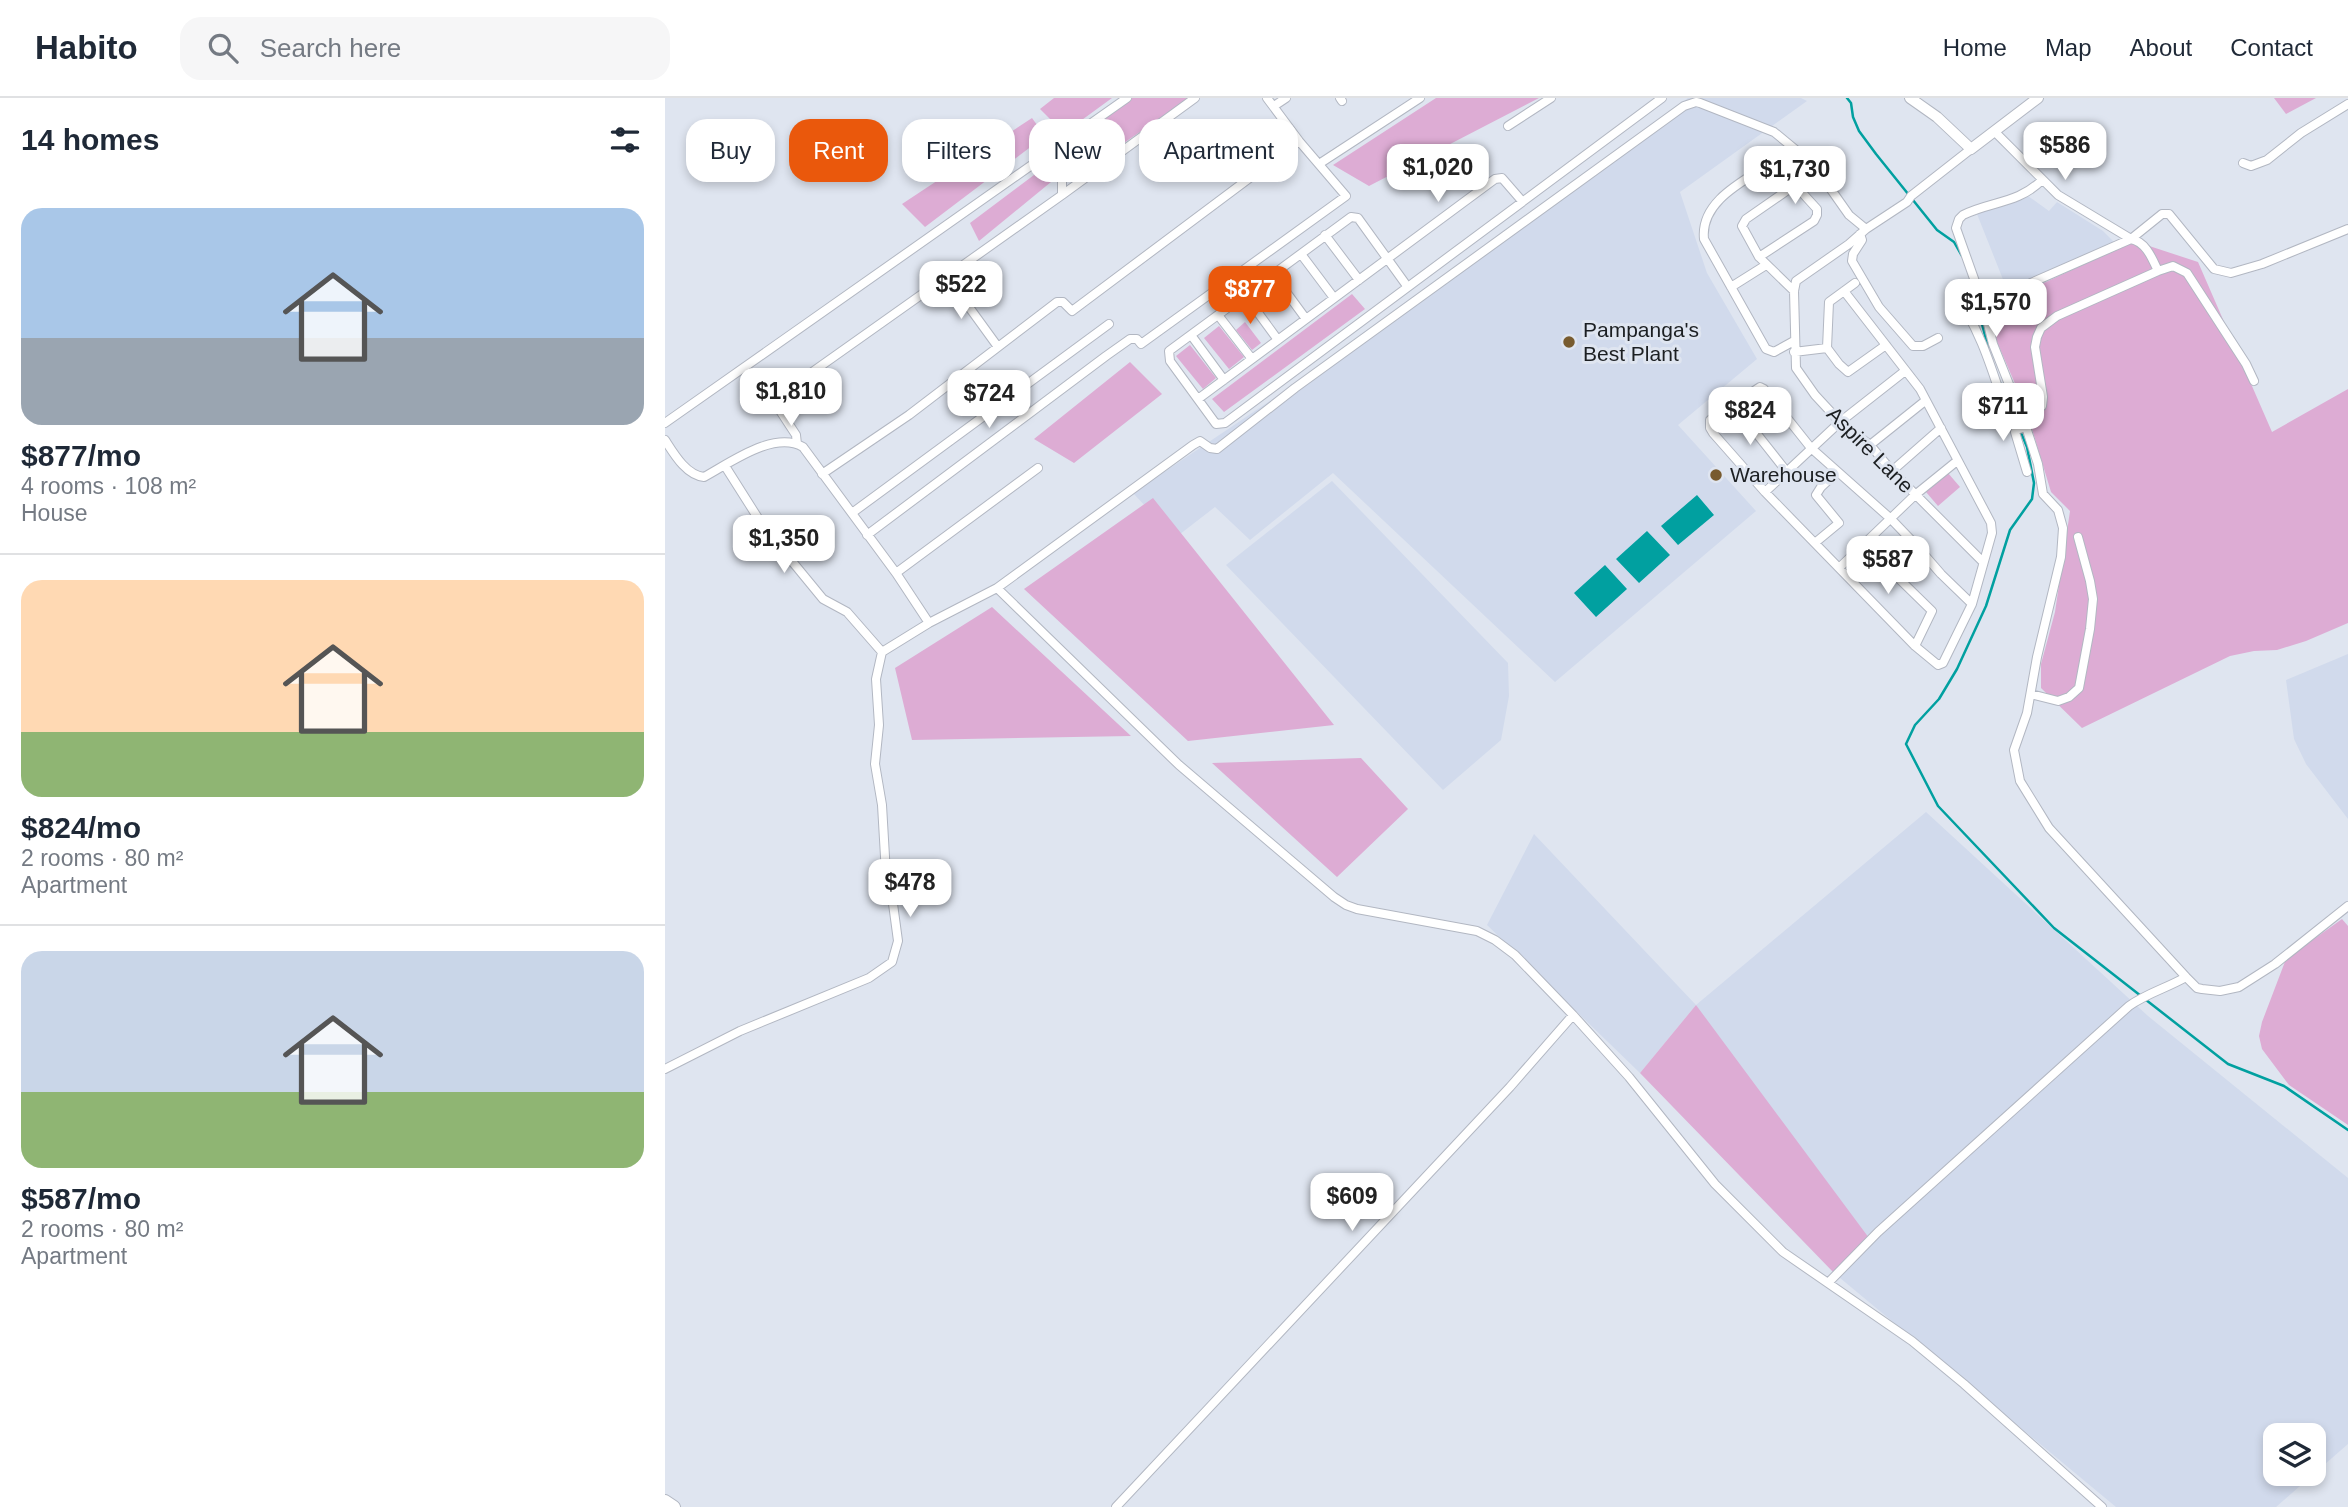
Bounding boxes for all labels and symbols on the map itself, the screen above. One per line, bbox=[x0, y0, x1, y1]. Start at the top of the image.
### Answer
pin: $586 bbox=[2024, 122, 2106, 182]
pin: $1,020 bbox=[1381, 144, 1495, 204]
pin: $1,730 bbox=[1738, 146, 1852, 206]
pin: $522 bbox=[920, 262, 1002, 321]
pin: $877 bbox=[1209, 266, 1291, 326]
pin: $1,570 bbox=[1939, 280, 2053, 339]
place label: Pampanga's Best Plant bbox=[1583, 318, 1699, 365]
marker: Pampanga's Best Plant bbox=[1561, 334, 1577, 350]
pin: $1,810 bbox=[734, 368, 848, 428]
pin: $724 bbox=[948, 370, 1030, 430]
pin: $711 bbox=[1962, 384, 2044, 443]
pin: $824 bbox=[1709, 388, 1791, 447]
street label: Aspire Lane bbox=[1823, 402, 1918, 497]
place label: Warehouse bbox=[1730, 463, 1837, 486]
marker: Warehouse bbox=[1708, 467, 1724, 483]
pin: $1,350 bbox=[727, 516, 841, 575]
pin: $587 bbox=[1847, 536, 1929, 596]
pin: $478 bbox=[869, 860, 951, 919]
pin: $609 bbox=[1311, 1174, 1393, 1233]

